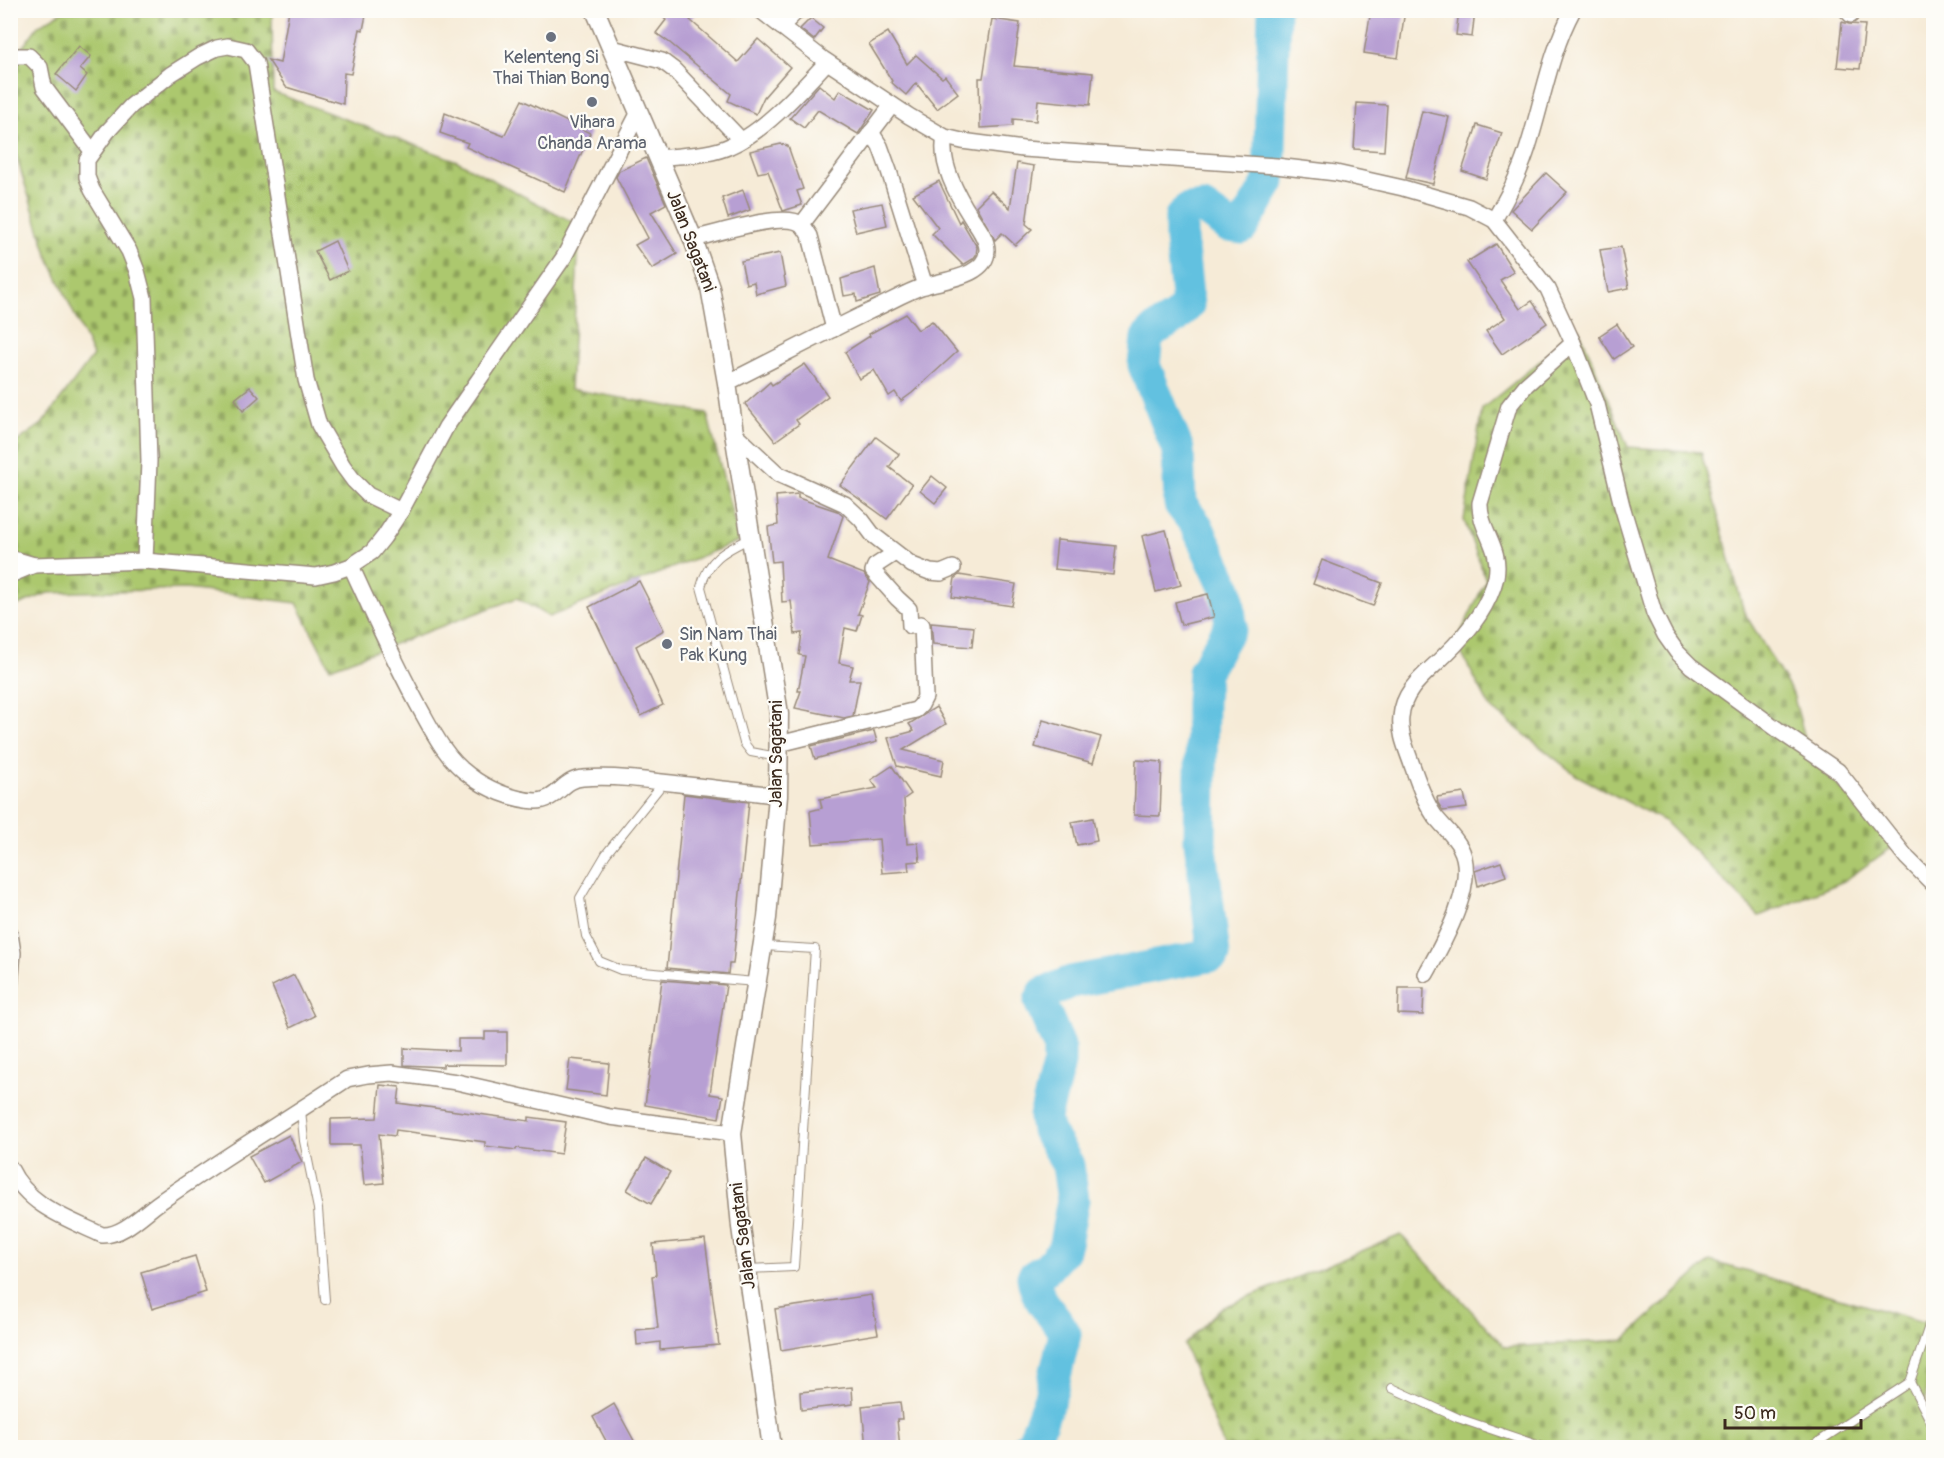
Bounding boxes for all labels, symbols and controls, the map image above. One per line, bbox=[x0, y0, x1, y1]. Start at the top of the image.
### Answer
marker: Kelenteng Si Thai Thian Bong bbox=[544, 30, 558, 44]
place label: Kelenteng Si Thai Thian Bong bbox=[493, 46, 609, 90]
marker: Vihara Chanda Arama bbox=[585, 95, 599, 109]
place label: Vihara Chanda Arama bbox=[537, 111, 647, 155]
street label: Jalan Sagatani bbox=[661, 187, 721, 295]
place label: Sin Nam Thai Pak Kung bbox=[679, 623, 777, 667]
marker: Sin Nam Thai Pak Kung bbox=[660, 637, 674, 651]
street label: Jalan Sagatani bbox=[765, 700, 788, 808]
street label: Jalan Sagatani bbox=[725, 1181, 761, 1291]
scale bar bbox=[1725, 1392, 1862, 1430]
text: 50 m bbox=[1734, 1402, 1776, 1425]

